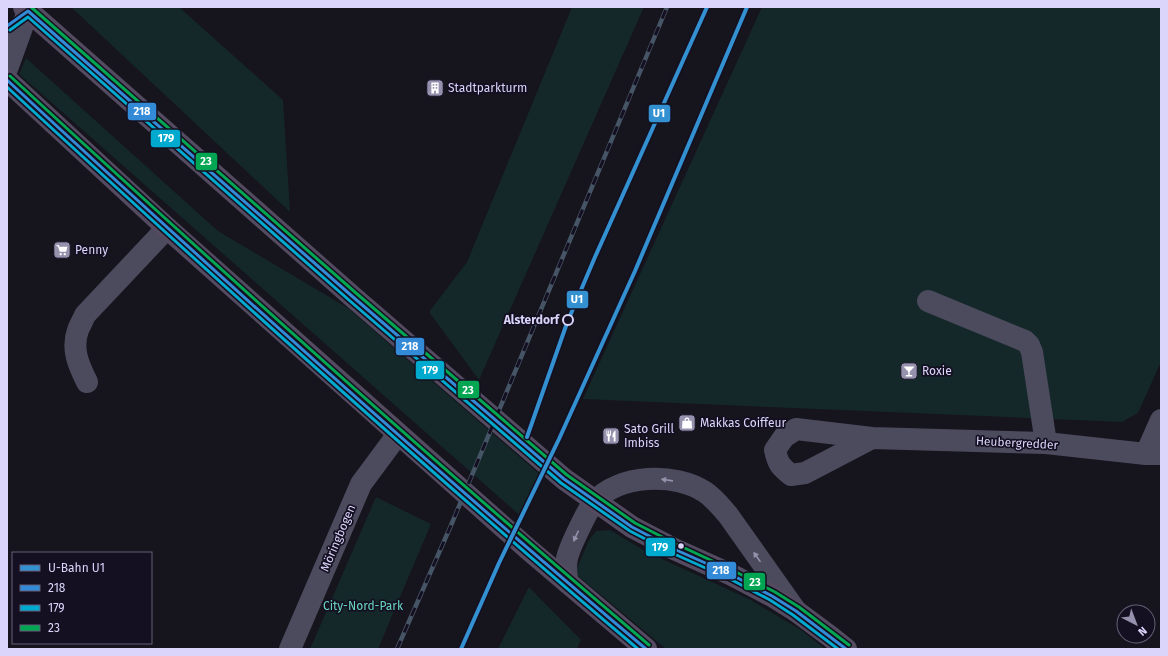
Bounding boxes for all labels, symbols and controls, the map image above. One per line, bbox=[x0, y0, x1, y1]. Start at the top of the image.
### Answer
building icon: Stadtparkturm bbox=[425, 78, 445, 98]
place label: Stadtparkturm bbox=[448, 81, 527, 95]
line badge: 218 bbox=[127, 102, 157, 121]
line badge: U1 bbox=[648, 104, 671, 123]
text: 218 bbox=[134, 105, 151, 118]
text: U1 bbox=[653, 107, 665, 120]
line badge: 179 bbox=[150, 129, 181, 148]
text: 179 bbox=[158, 132, 174, 145]
line badge: 23 bbox=[195, 152, 218, 171]
text: 23 bbox=[200, 155, 212, 168]
supermarket icon: Penny bbox=[52, 240, 72, 260]
place label: Penny bbox=[75, 243, 108, 257]
line badge: U1 bbox=[566, 290, 589, 309]
text: U1 bbox=[571, 293, 583, 306]
place label: Alsterdorf bbox=[503, 313, 561, 327]
marker: Alsterdorf bbox=[562, 314, 574, 326]
line badge: 218 bbox=[395, 337, 425, 356]
text: 218 bbox=[402, 340, 419, 353]
line badge: 179 bbox=[415, 360, 445, 380]
bar icon: Roxie bbox=[899, 361, 919, 381]
text: 179 bbox=[422, 364, 438, 377]
place label: Roxie bbox=[922, 364, 952, 378]
line badge: 23 bbox=[457, 380, 480, 399]
text: 23 bbox=[462, 384, 474, 397]
shop icon: Makkas Coiffeur bbox=[677, 413, 697, 433]
place label: Makkas Coiffeur bbox=[700, 416, 786, 430]
place label: Sato Grill Imbiss bbox=[624, 422, 675, 450]
restaurant icon: Sato Grill Imbiss bbox=[601, 426, 621, 446]
street label: Heubergredder bbox=[975, 434, 1059, 452]
one-way arrow bbox=[661, 477, 674, 483]
street label: Möringbogen bbox=[318, 502, 358, 574]
one-way arrow bbox=[573, 530, 579, 541]
line badge: 179 bbox=[645, 537, 676, 557]
text: 179 bbox=[652, 541, 668, 554]
unlabelled marker bbox=[676, 541, 686, 551]
one-way arrow bbox=[753, 551, 761, 562]
legend bbox=[12, 552, 152, 644]
text: U-Bahn U1 bbox=[48, 561, 105, 575]
line badge: 218 bbox=[706, 561, 737, 580]
text: 218 bbox=[713, 564, 730, 577]
line badge: 23 bbox=[743, 572, 766, 591]
text: 23 bbox=[749, 576, 761, 589]
text: 218 bbox=[48, 581, 66, 595]
park label: City-Nord-Park bbox=[323, 599, 404, 613]
text: 179 bbox=[48, 601, 65, 615]
north arrow bbox=[1116, 604, 1156, 644]
text: 23 bbox=[48, 621, 60, 635]
text: N bbox=[1135, 624, 1149, 638]

